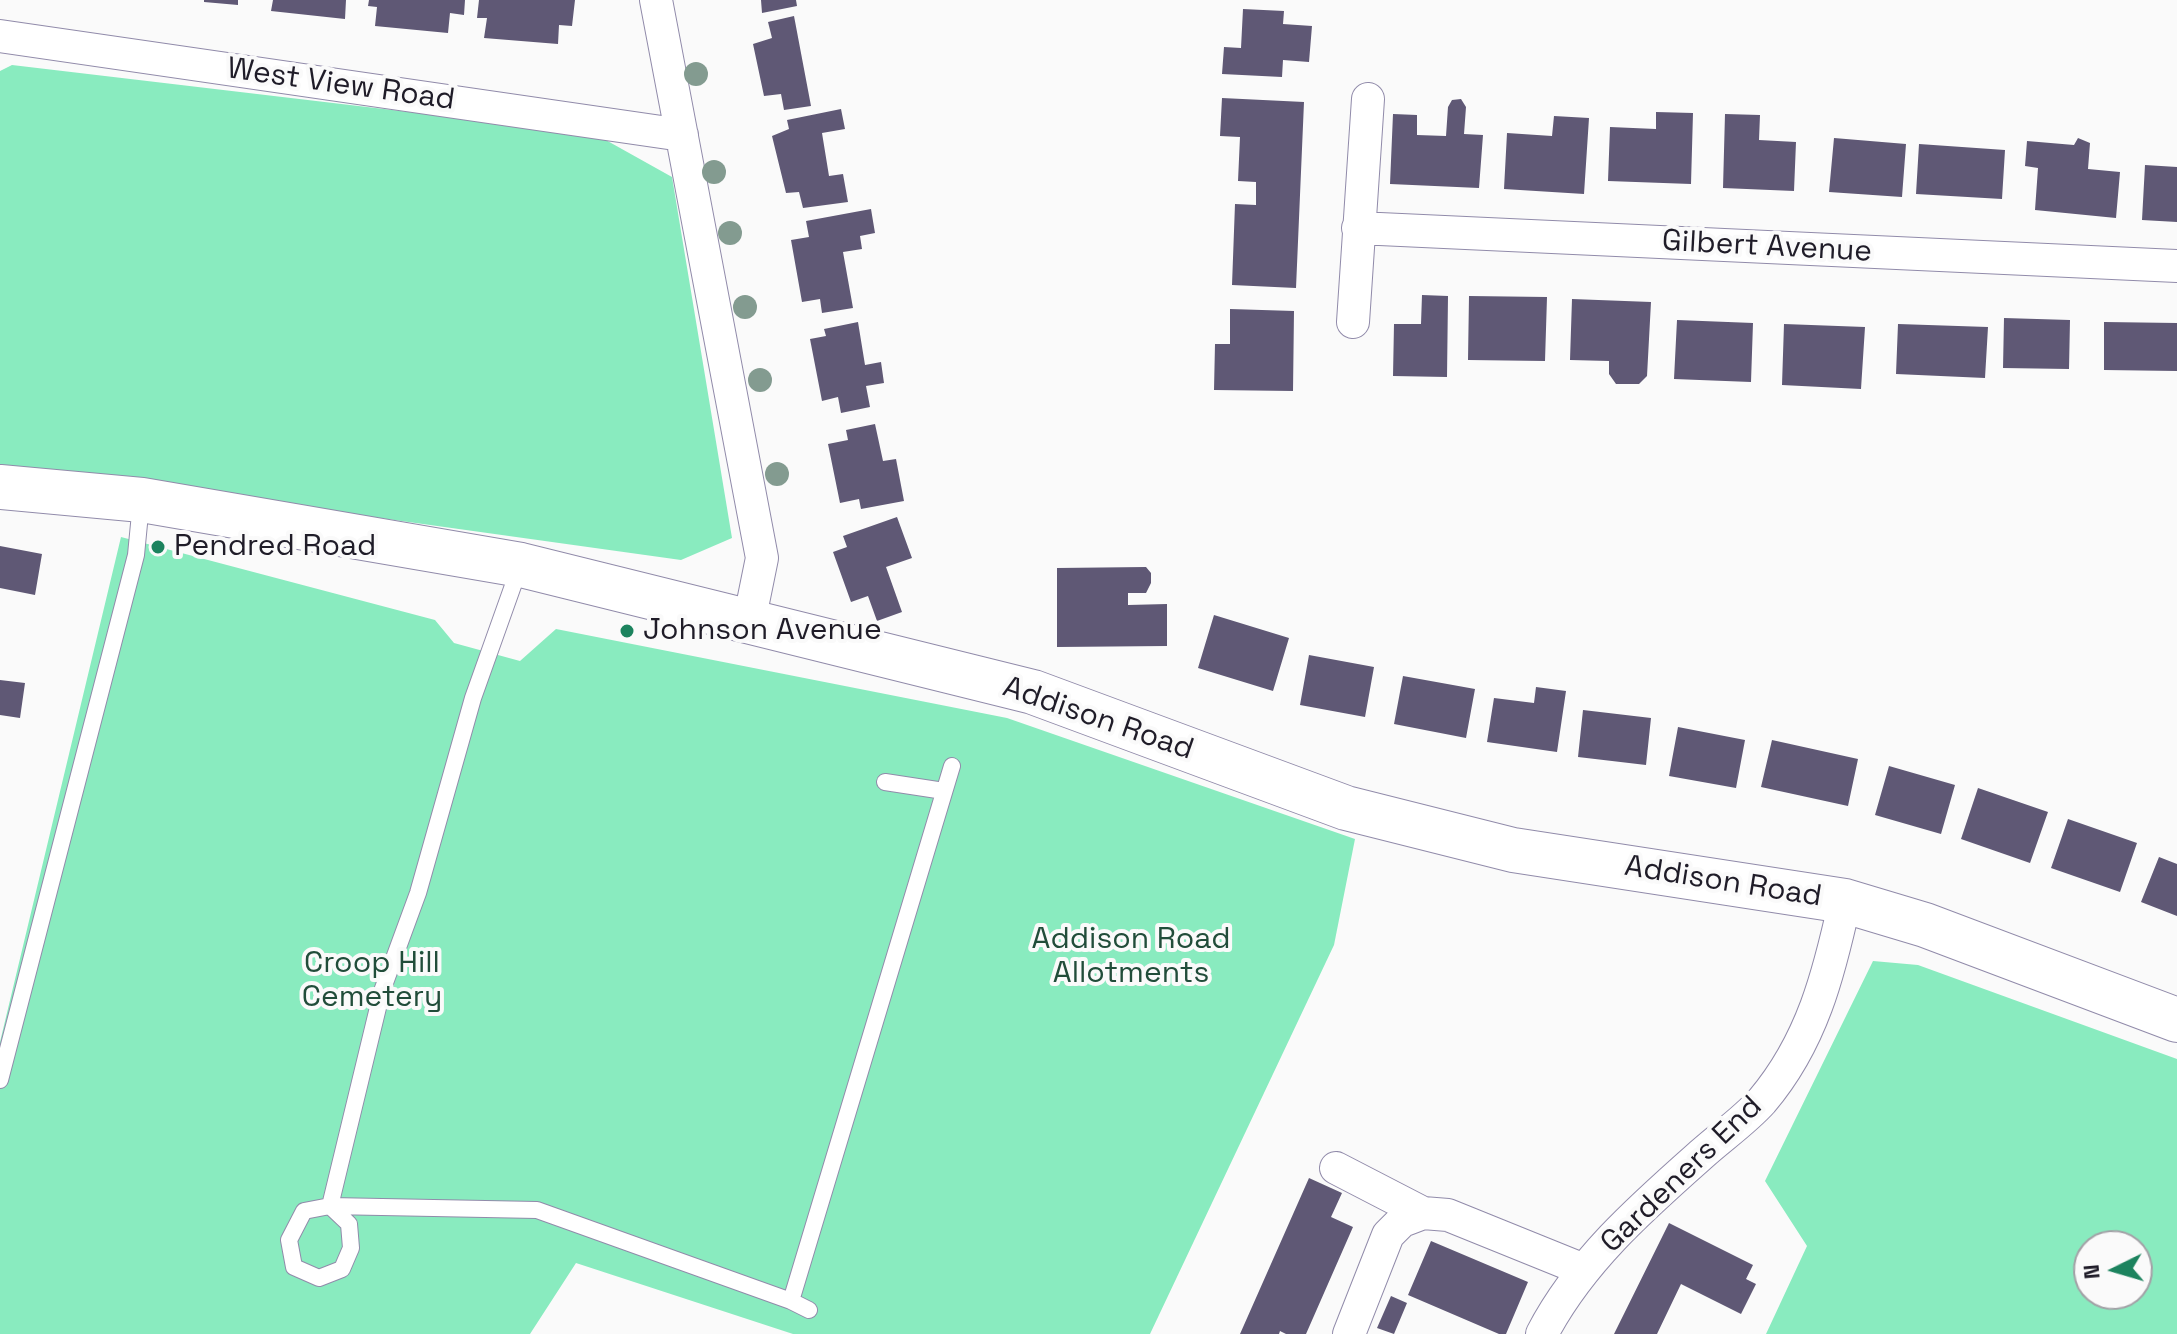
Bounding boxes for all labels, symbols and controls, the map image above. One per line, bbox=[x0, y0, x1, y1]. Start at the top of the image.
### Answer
street label: West View Road bbox=[225, 51, 457, 119]
street label: Gilbert Avenue bbox=[1661, 224, 1873, 270]
place label: Pendred Road bbox=[174, 529, 376, 565]
marker: Pendred Road bbox=[149, 538, 167, 556]
place label: Johnson Avenue bbox=[643, 613, 882, 649]
marker: Johnson Avenue bbox=[618, 622, 636, 640]
street label: Addison Road bbox=[998, 670, 1198, 768]
street label: Addison Road bbox=[1622, 849, 1824, 915]
park label: Addison Road Allotments bbox=[1032, 922, 1230, 992]
park label: Croop Hill Cemetery bbox=[302, 946, 442, 1016]
street label: Gardeners End bbox=[1594, 1089, 1770, 1261]
north arrow bbox=[2073, 1230, 2153, 1310]
text: N bbox=[2076, 1263, 2106, 1280]

